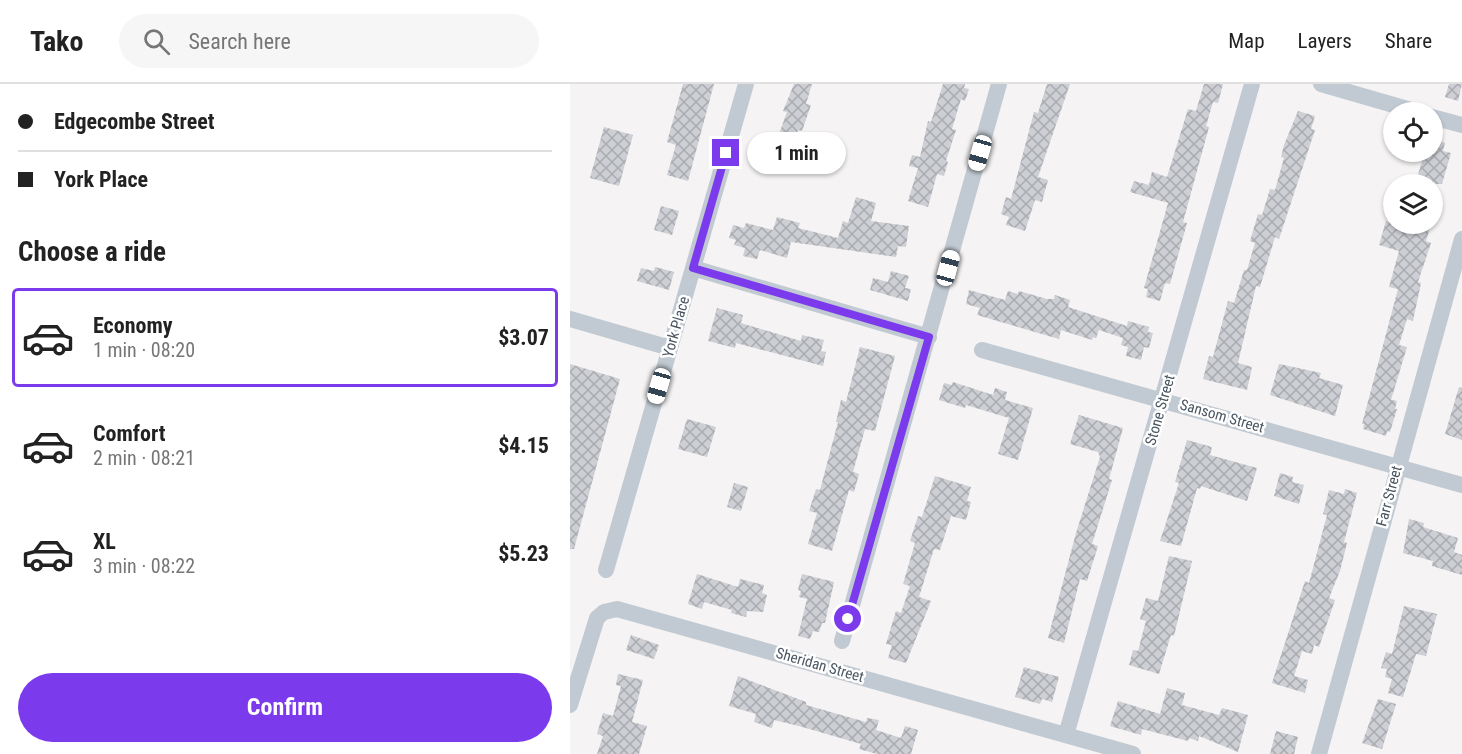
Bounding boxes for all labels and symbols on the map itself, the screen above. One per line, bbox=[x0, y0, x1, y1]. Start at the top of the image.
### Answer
callout: 1 min bbox=[747, 132, 846, 174]
car bbox=[966, 133, 994, 173]
route end bbox=[712, 139, 739, 166]
car bbox=[935, 248, 961, 288]
street label: York Place bbox=[659, 294, 693, 360]
car bbox=[645, 366, 673, 406]
street label: Stone Street bbox=[1141, 373, 1179, 447]
street label: Sansom Street bbox=[1178, 395, 1266, 437]
street label: Farr Street bbox=[1372, 464, 1406, 528]
route start bbox=[834, 605, 861, 632]
street label: Sheridan Street bbox=[774, 644, 866, 686]

